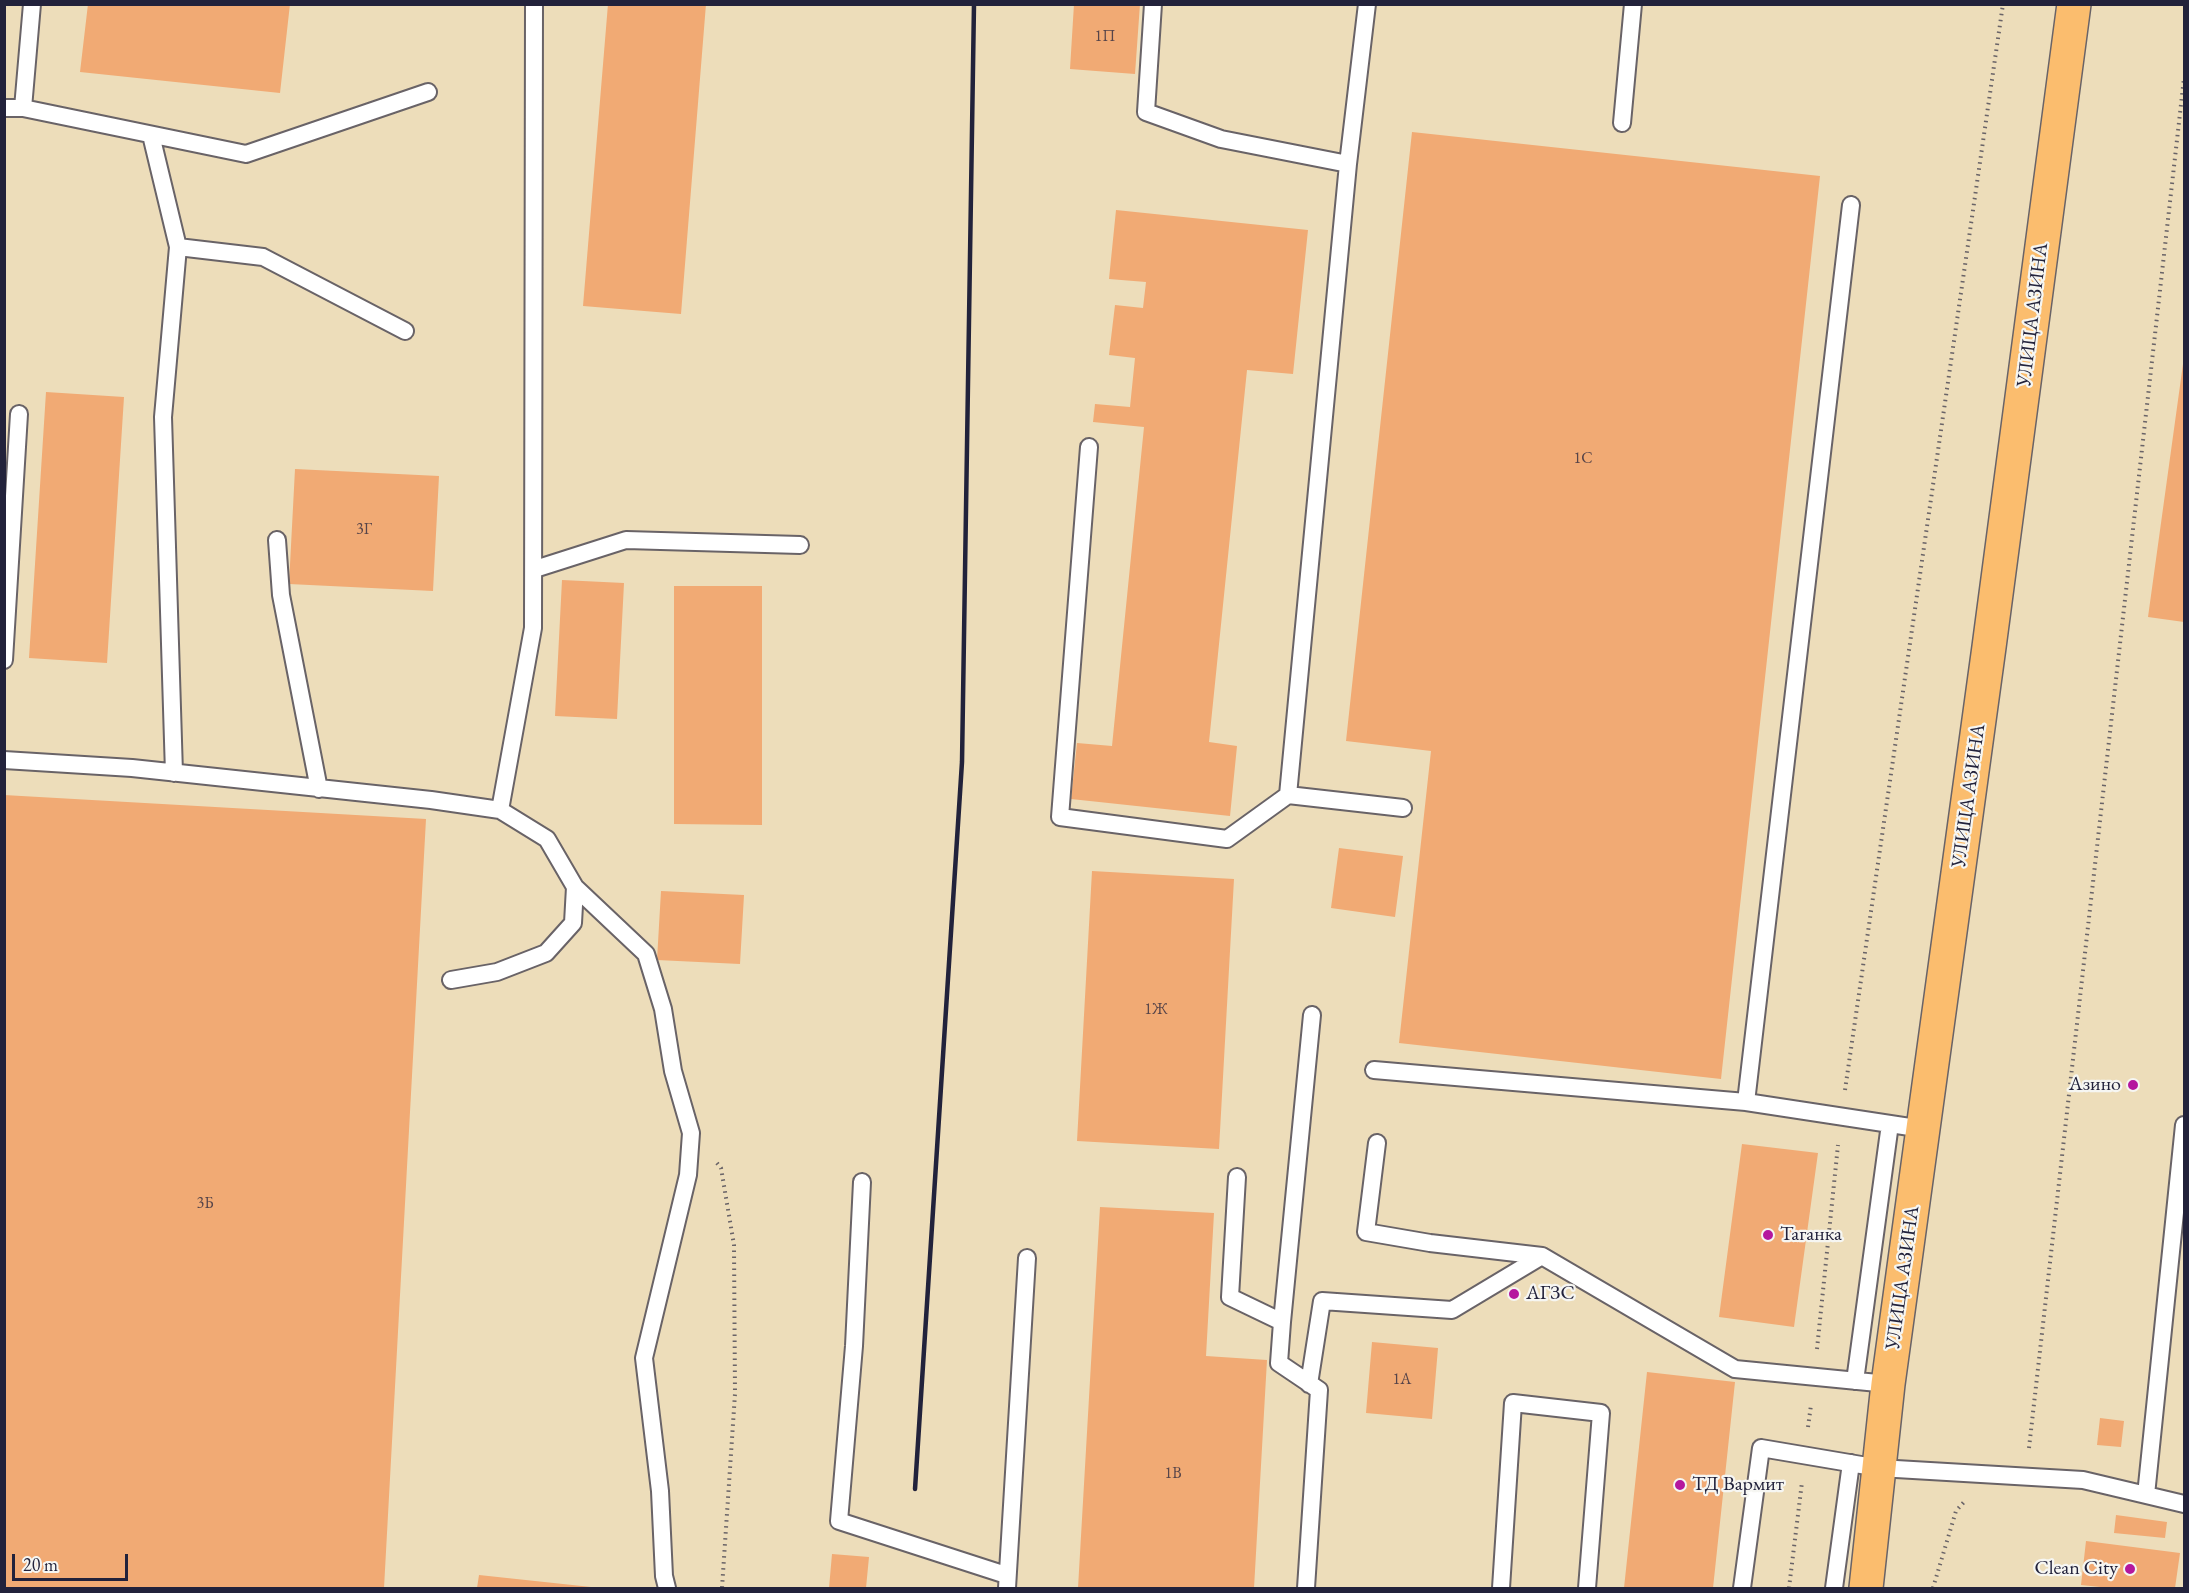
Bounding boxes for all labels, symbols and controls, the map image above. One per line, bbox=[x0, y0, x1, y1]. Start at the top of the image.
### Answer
house number: 1П bbox=[1095, 27, 1115, 47]
street label: УЛИЦА АЗИНА bbox=[2012, 242, 2054, 388]
house number: 1С bbox=[1573, 449, 1593, 469]
house number: 3Г bbox=[356, 520, 372, 540]
street label: УЛИЦА АЗИНА bbox=[1947, 722, 1991, 870]
house number: 1Ж bbox=[1144, 1000, 1168, 1020]
place label: Азино bbox=[2069, 1073, 2121, 1097]
marker: Азино bbox=[2126, 1078, 2140, 1092]
house number: 3Б bbox=[196, 1194, 214, 1214]
street label: УЛИЦА АЗИНА bbox=[1881, 1204, 1925, 1352]
place label: Таганка bbox=[1780, 1223, 1842, 1247]
marker: Таганка bbox=[1761, 1228, 1775, 1242]
place label: АГЗС bbox=[1526, 1282, 1575, 1306]
marker: АГЗС bbox=[1507, 1287, 1521, 1301]
house number: 1А bbox=[1393, 1370, 1411, 1390]
house number: 1В bbox=[1164, 1464, 1182, 1484]
place label: ТД Вармит bbox=[1692, 1473, 1784, 1497]
marker: ТД Вармит bbox=[1673, 1478, 1687, 1492]
scale bar bbox=[15, 1542, 130, 1580]
text: 20 m bbox=[23, 1553, 58, 1576]
place label: Clean City bbox=[2035, 1557, 2118, 1581]
marker: Clean City bbox=[2123, 1562, 2137, 1576]

